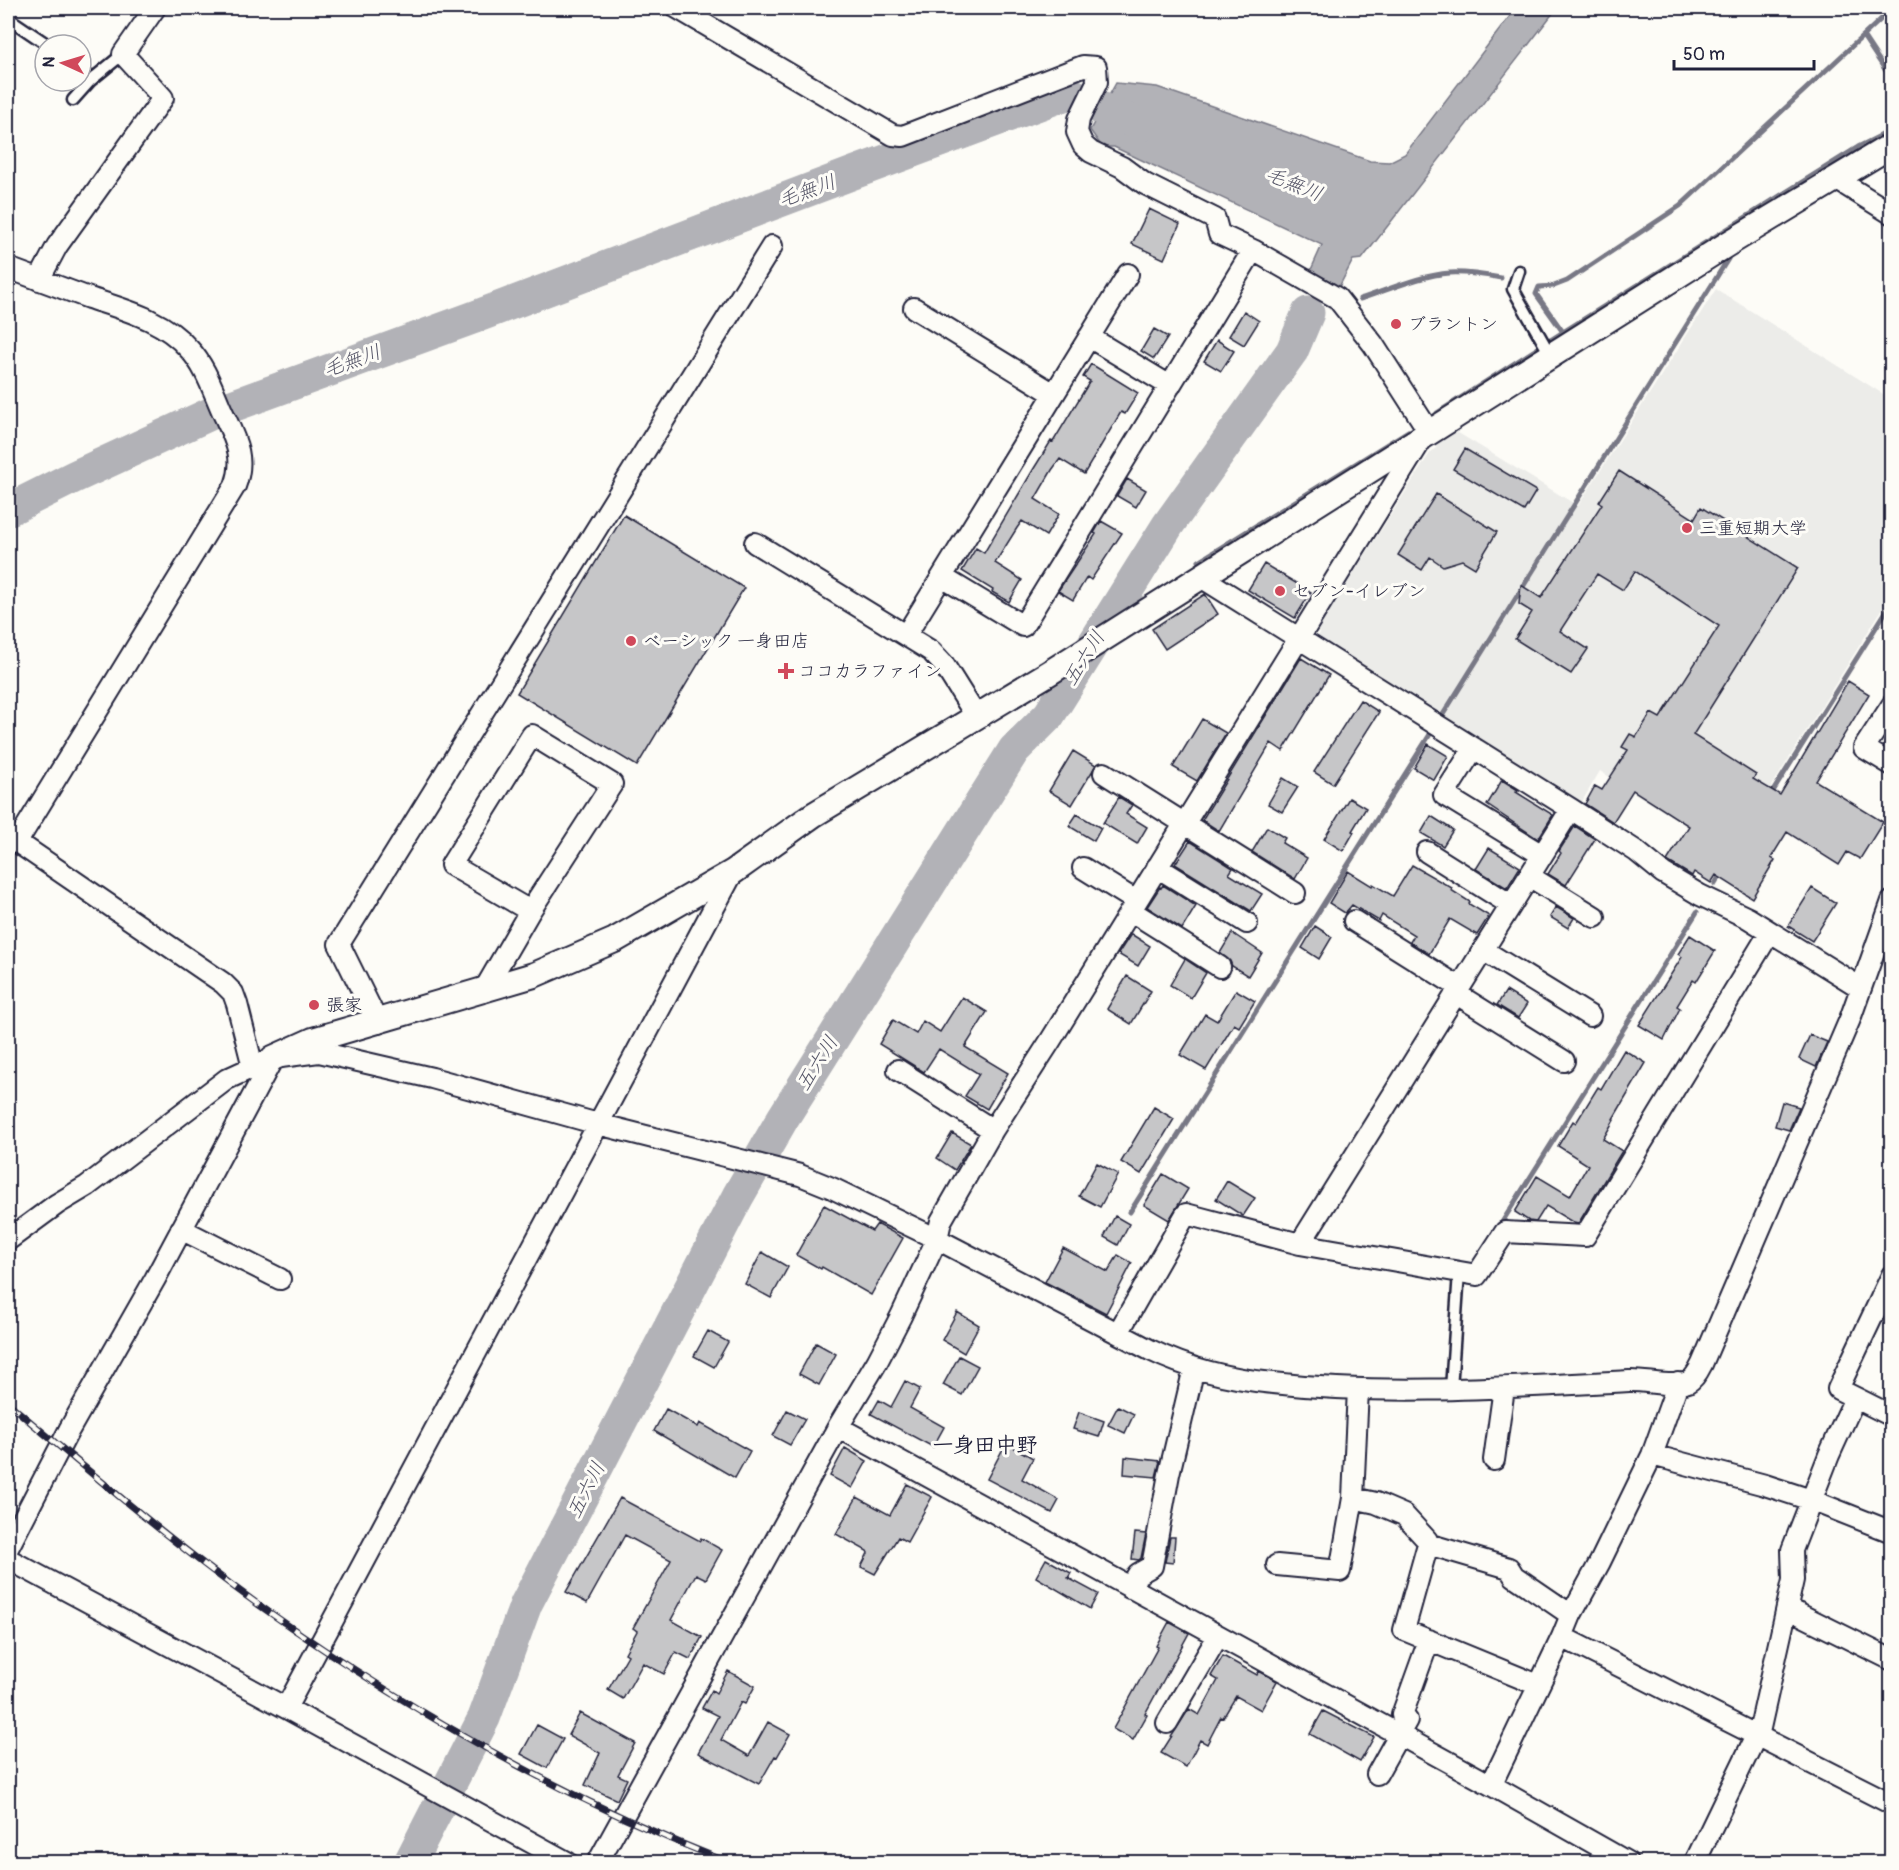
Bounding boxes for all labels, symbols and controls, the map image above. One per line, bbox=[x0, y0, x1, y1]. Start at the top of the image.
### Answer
north arrow bbox=[33, 33, 93, 93]
scale bar bbox=[1674, 33, 1814, 71]
text: 50 m bbox=[1683, 43, 1725, 66]
text: N bbox=[39, 56, 59, 68]
water label: 毛無川 bbox=[1262, 161, 1326, 207]
water label: 毛無川 bbox=[775, 169, 839, 213]
place label: ブラントン bbox=[1408, 313, 1498, 336]
marker: ブラントン bbox=[1389, 317, 1403, 331]
water label: 毛無川 bbox=[320, 339, 384, 383]
place label: 三重短期大学 bbox=[1699, 517, 1807, 540]
marker: 三重短期大学 bbox=[1680, 521, 1694, 535]
place label: セブン-イレブン bbox=[1292, 580, 1426, 603]
marker: セブン-イレブン bbox=[1273, 584, 1287, 598]
water label: 五六川 bbox=[1058, 626, 1110, 690]
place label: ベーシック 一身田店 bbox=[643, 630, 809, 653]
marker: ベーシック 一身田店 bbox=[624, 634, 638, 648]
place label: ココカラファイン bbox=[798, 660, 942, 683]
marker: ココカラファイン bbox=[779, 664, 793, 678]
place label: 張家 bbox=[326, 994, 362, 1017]
marker: 張家 bbox=[307, 998, 321, 1012]
water label: 五六川 bbox=[791, 1031, 843, 1095]
district label: 一身田中野 bbox=[933, 1432, 1038, 1459]
water label: 五六川 bbox=[561, 1458, 611, 1522]

